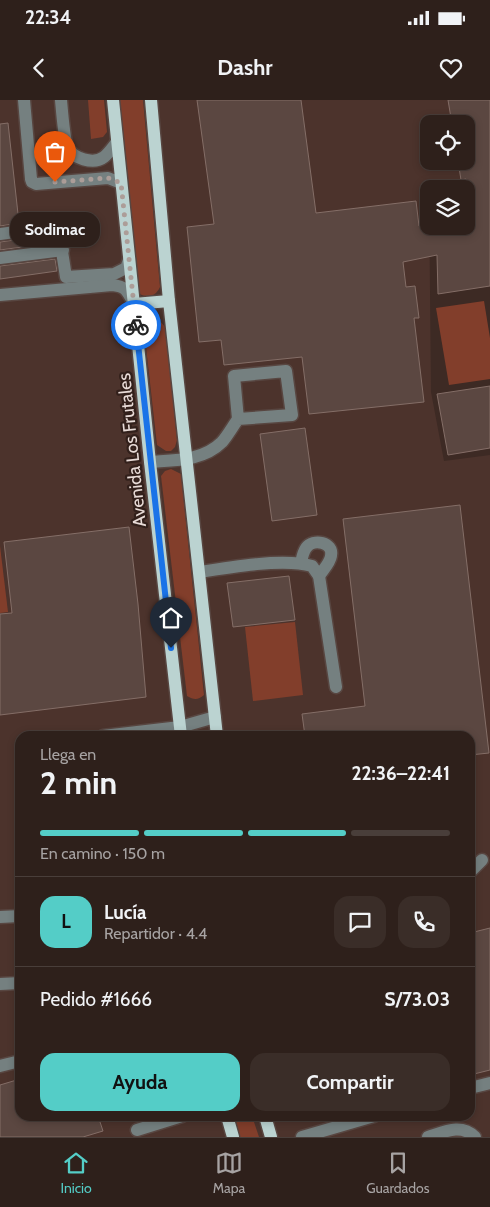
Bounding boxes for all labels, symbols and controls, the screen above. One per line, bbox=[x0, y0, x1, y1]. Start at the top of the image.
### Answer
text: 22:34 bbox=[25, 6, 71, 29]
icon: back bbox=[25, 54, 53, 82]
text: Dashr bbox=[217, 54, 273, 81]
icon: heart bbox=[437, 54, 465, 82]
map controls bbox=[420, 115, 475, 235]
button: locate bbox=[420, 115, 475, 170]
pin bbox=[34, 131, 76, 182]
icon: bag bbox=[41, 138, 69, 166]
button: layers bbox=[420, 180, 475, 235]
callout: Sodimac bbox=[10, 212, 100, 247]
text: Sodimac bbox=[25, 220, 85, 239]
courier bbox=[111, 300, 161, 350]
icon: bike bbox=[122, 311, 150, 339]
street label: Avenida Los Frutales bbox=[113, 372, 151, 528]
pin bbox=[150, 597, 192, 648]
icon: home bbox=[157, 604, 185, 632]
text: Llega en bbox=[40, 745, 96, 764]
text: 22:36–22:41 bbox=[351, 762, 450, 785]
text: 2 min bbox=[40, 763, 117, 802]
text: En camino · 150 m bbox=[40, 844, 165, 863]
button: chat bbox=[334, 896, 386, 948]
button: phone bbox=[398, 896, 450, 948]
text: Lucía bbox=[104, 901, 147, 924]
text: L bbox=[61, 910, 71, 933]
text: Repartidor · 4.4 bbox=[104, 924, 207, 943]
text: Pedido #1666 bbox=[40, 988, 152, 1011]
text: S/73.03 bbox=[385, 988, 450, 1011]
button: Ayuda bbox=[40, 1053, 240, 1111]
button: Compartir bbox=[250, 1053, 450, 1111]
tab: Inicio bbox=[60, 1149, 92, 1197]
tab: Mapa bbox=[213, 1149, 245, 1197]
tab: Guardados bbox=[366, 1149, 430, 1197]

